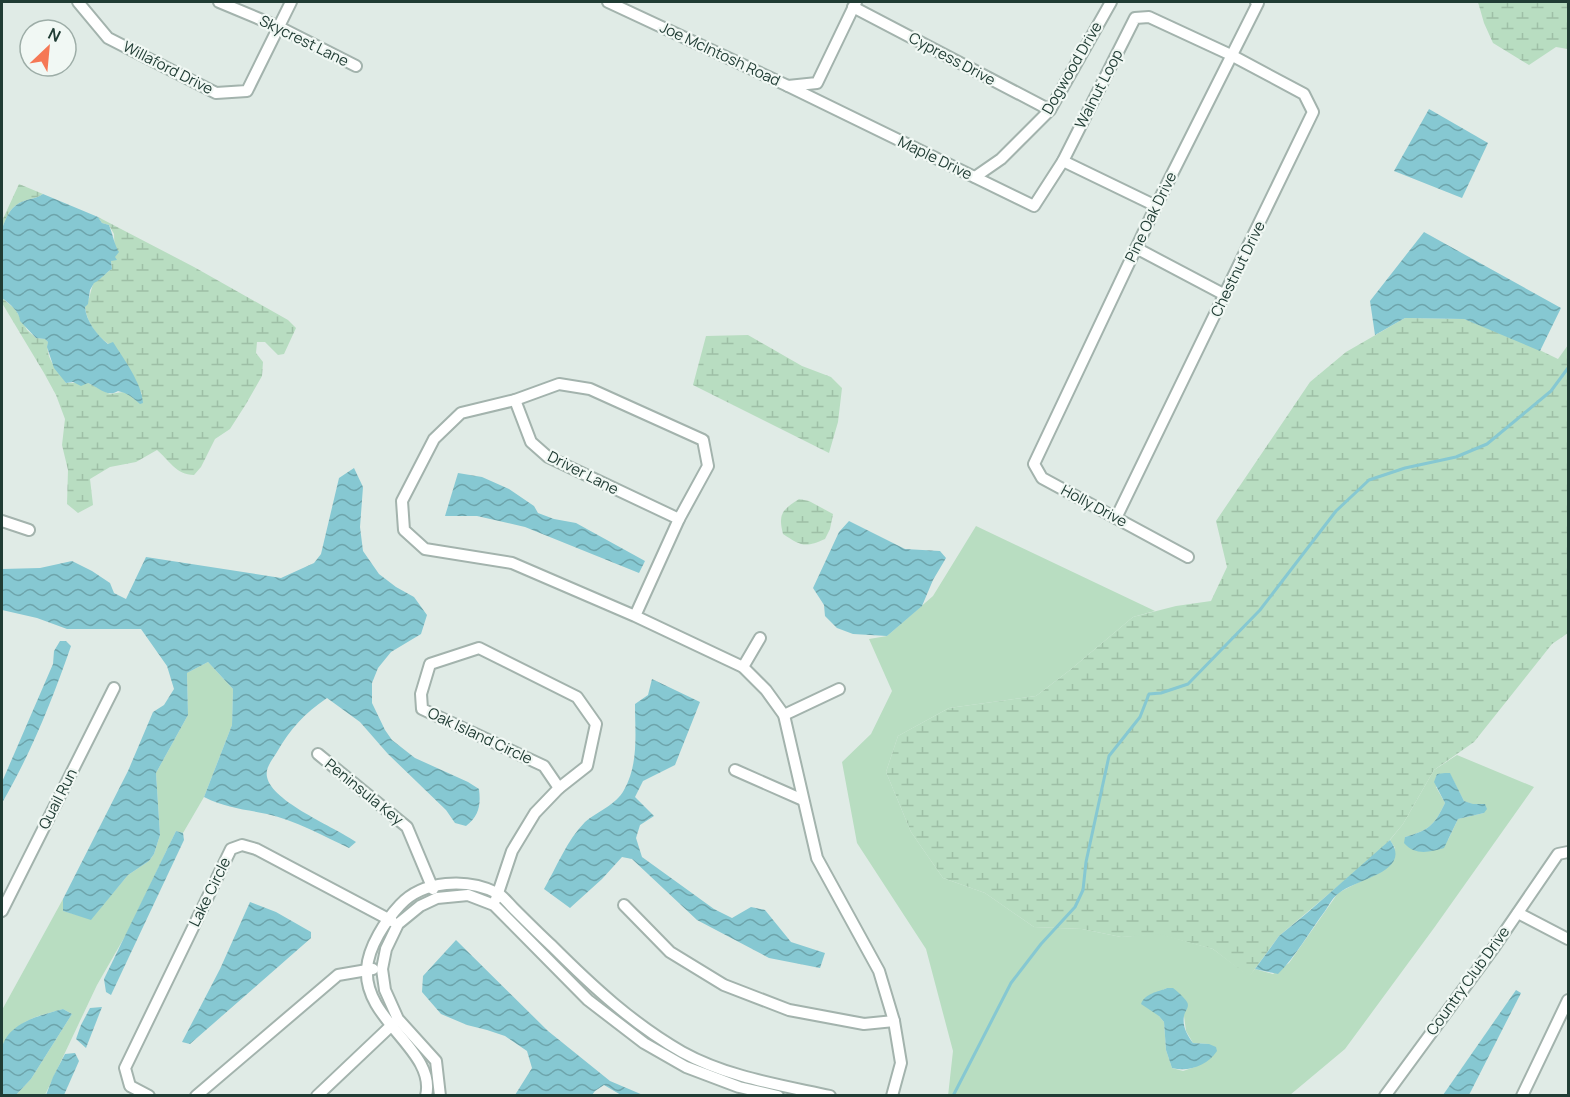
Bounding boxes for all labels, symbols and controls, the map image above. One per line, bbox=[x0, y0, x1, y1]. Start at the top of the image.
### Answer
street label: Skycrest Lane bbox=[256, 10, 353, 71]
street label: Joe McIntosh Road bbox=[657, 16, 784, 91]
street label: Dogwood Drive bbox=[1037, 17, 1107, 118]
north arrow bbox=[18, 18, 78, 78]
text: N bbox=[45, 22, 65, 47]
street label: Cypress Drive bbox=[905, 27, 999, 90]
street label: Willaford Drive bbox=[119, 36, 217, 99]
street label: Walnut Loop bbox=[1070, 45, 1128, 132]
street label: Maple Drive bbox=[895, 131, 976, 185]
street label: Pine Oak Drive bbox=[1120, 168, 1182, 265]
street label: Chestnut Drive bbox=[1205, 217, 1270, 320]
street label: Driver Lane bbox=[544, 446, 623, 500]
street label: Holly Drive bbox=[1057, 479, 1131, 532]
street label: Oak Island Circle bbox=[424, 702, 536, 769]
street label: Peninsula Key bbox=[321, 753, 408, 830]
street label: Quail Run bbox=[33, 765, 82, 833]
street label: Lake Circle bbox=[184, 853, 236, 930]
street label: Country Club Drive bbox=[1421, 922, 1514, 1039]

